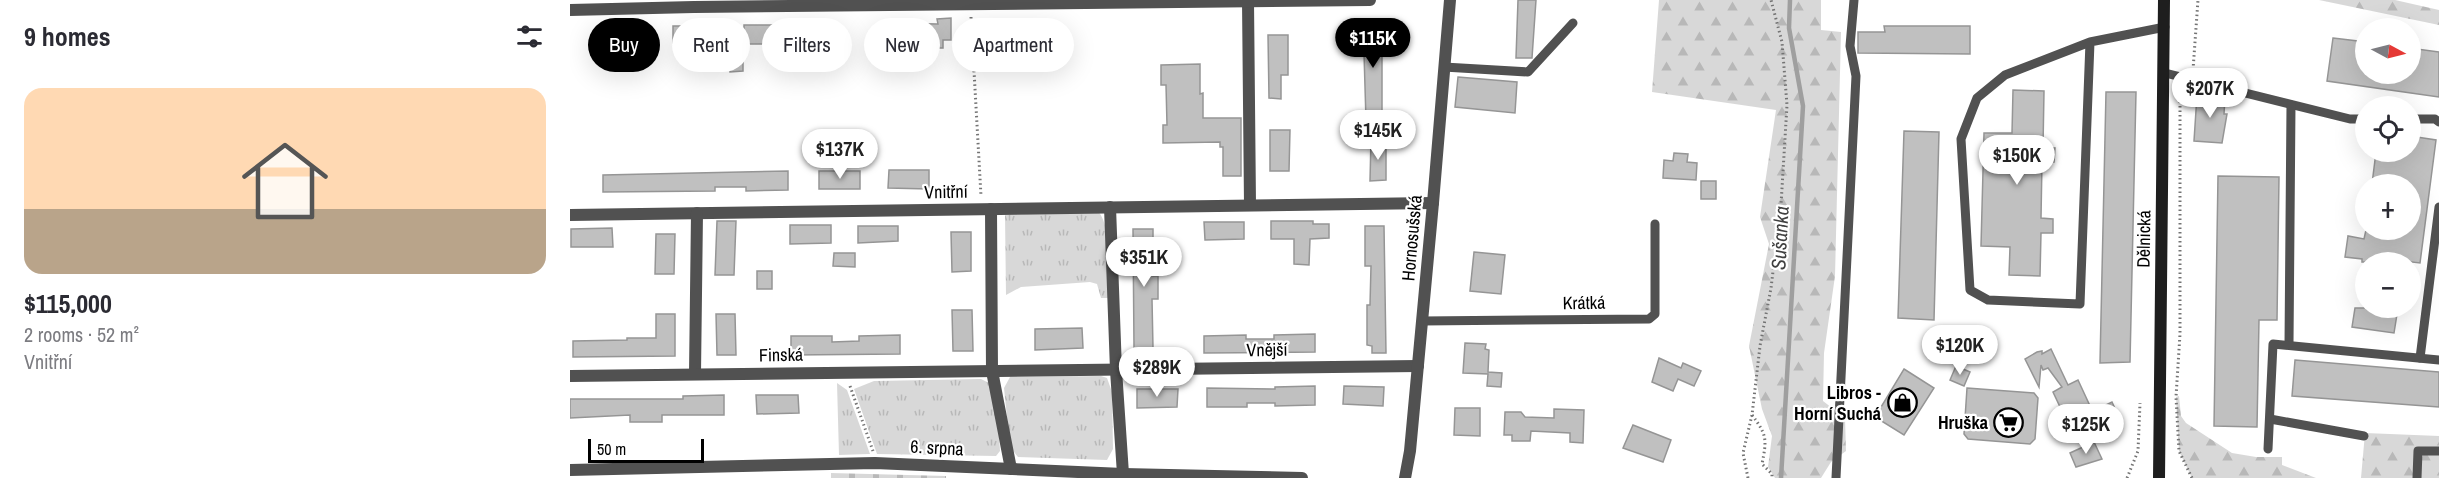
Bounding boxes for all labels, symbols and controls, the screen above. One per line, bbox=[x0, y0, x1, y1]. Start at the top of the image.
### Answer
chip: Buy bbox=[588, 18, 660, 72]
chip: Rent bbox=[672, 18, 750, 72]
chip: Filters bbox=[762, 18, 852, 72]
chip: New bbox=[864, 18, 940, 72]
chip: Apartment bbox=[952, 18, 1074, 72]
pin: $115K bbox=[1331, 18, 1415, 69]
north arrow bbox=[2355, 18, 2421, 84]
map controls bbox=[2355, 18, 2421, 318]
text: 9 homes bbox=[24, 19, 111, 54]
icon: filters bbox=[513, 20, 546, 53]
text: $115K bbox=[1349, 24, 1397, 51]
pin: $207K bbox=[2168, 68, 2252, 119]
text: $207K bbox=[2186, 74, 2234, 101]
button: locate bbox=[2355, 96, 2421, 162]
pin: $145K bbox=[1336, 110, 1420, 161]
text: $145K bbox=[1354, 116, 1402, 143]
icon: home bbox=[231, 127, 339, 235]
pin: $137K bbox=[798, 129, 882, 180]
text: $137K bbox=[816, 135, 864, 162]
pin: $150K bbox=[1975, 135, 2059, 186]
text: $150K bbox=[1993, 141, 2041, 168]
button: + bbox=[2355, 174, 2421, 240]
street label: Vnitřní bbox=[924, 179, 969, 204]
street label: Hornosušská bbox=[1395, 194, 1428, 282]
water label: Sušanka bbox=[1764, 205, 1795, 271]
street label: Dělnická bbox=[2131, 210, 2156, 268]
pin: $351K bbox=[1102, 237, 1186, 288]
text: $351K bbox=[1120, 243, 1168, 270]
button: − bbox=[2355, 252, 2421, 318]
text: $115,000 bbox=[24, 286, 112, 321]
street label: Krátká bbox=[1562, 290, 1606, 315]
text: 2 rooms · 52 m² bbox=[24, 321, 139, 348]
pin: $120K bbox=[1918, 325, 2002, 376]
text: $120K bbox=[1936, 331, 1984, 358]
street label: Vnější bbox=[1246, 337, 1289, 362]
street label: Finská bbox=[759, 342, 803, 367]
pin: $289K bbox=[1115, 347, 1199, 398]
text: Vnitřní bbox=[24, 348, 72, 375]
text: $289K bbox=[1133, 353, 1181, 380]
place label: Libros - Horní Suchá bbox=[1794, 380, 1882, 426]
shop icon: Libros - Horní Suchá bbox=[1886, 387, 1918, 419]
pin: $125K bbox=[2044, 404, 2128, 455]
supermarket icon: Hruška bbox=[1993, 407, 2025, 439]
place label: Hruška bbox=[1938, 410, 1989, 435]
text: $125K bbox=[2062, 410, 2110, 437]
street label: 6. srpna bbox=[910, 434, 964, 461]
scale bar bbox=[588, 436, 704, 464]
text: 50 m bbox=[597, 438, 626, 460]

